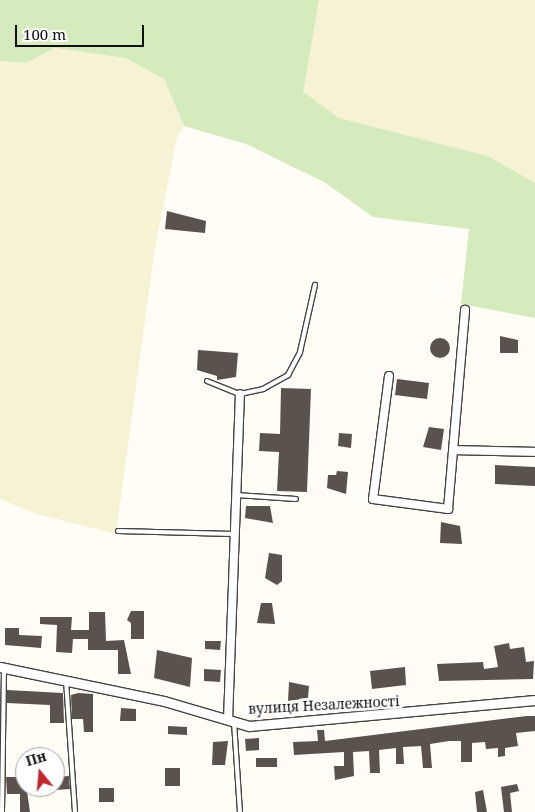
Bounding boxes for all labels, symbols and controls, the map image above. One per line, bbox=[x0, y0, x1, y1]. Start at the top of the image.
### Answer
scale bar bbox=[18, 15, 146, 47]
text: 100 m bbox=[23, 24, 66, 44]
street label: вулиця Незалежності bbox=[248, 693, 400, 717]
text: Пн bbox=[23, 746, 48, 770]
north arrow bbox=[15, 747, 65, 797]

